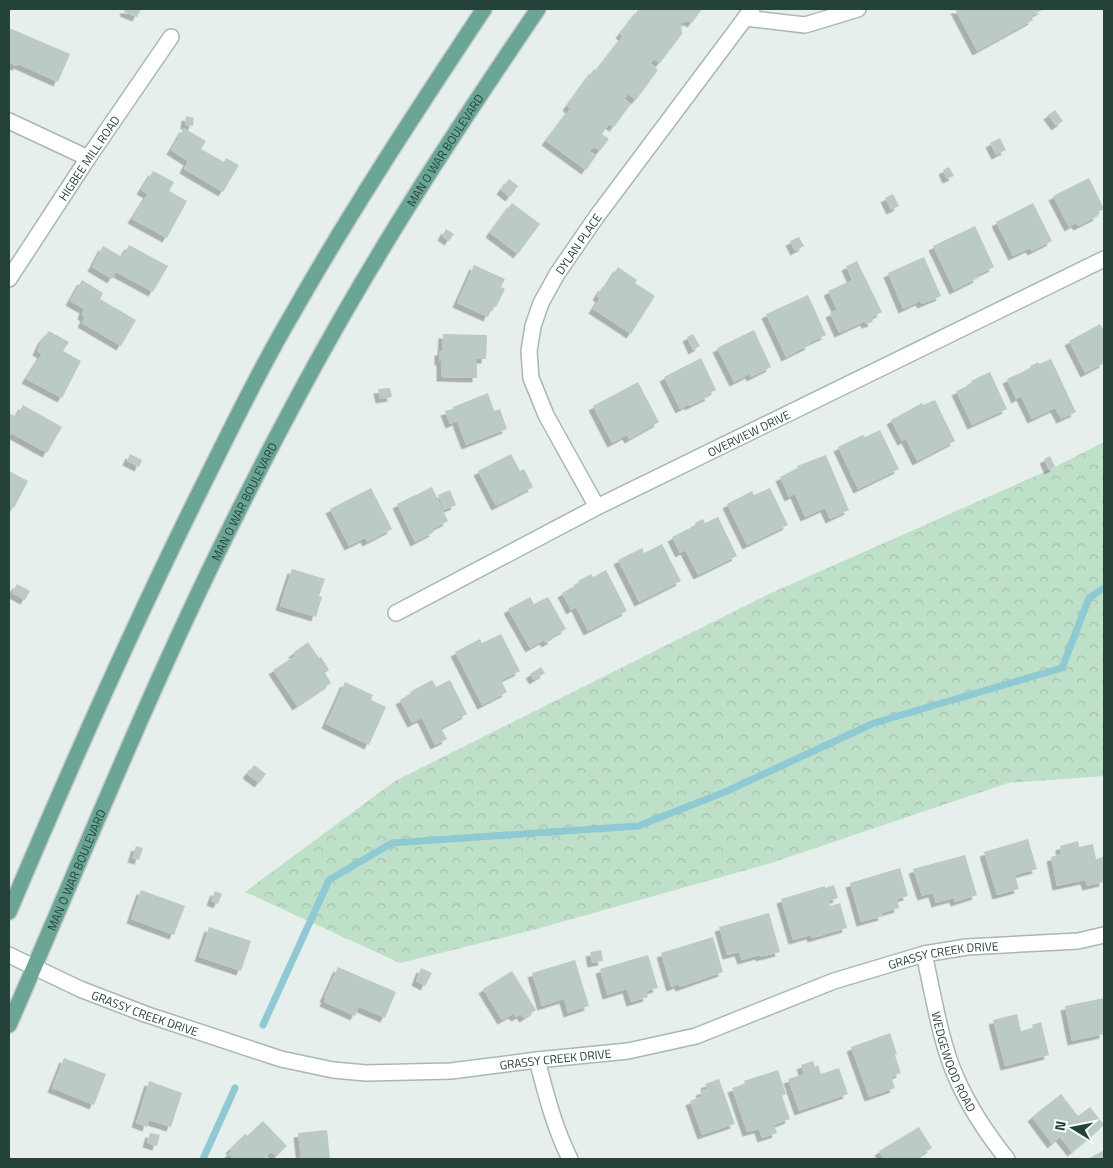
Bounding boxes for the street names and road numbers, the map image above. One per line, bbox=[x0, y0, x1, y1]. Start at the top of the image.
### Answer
street label: MAN O WAR BOULEVARD bbox=[401, 90, 488, 210]
street label: HIGBEE MILL ROAD bbox=[53, 111, 124, 204]
street label: DYLAN PLACE bbox=[550, 209, 606, 278]
street label: OVERVIEW DRIVE bbox=[704, 404, 794, 461]
street label: MAN O WAR BOULEVARD bbox=[206, 438, 282, 564]
street label: MAN O WAR BOULEVARD bbox=[41, 806, 110, 934]
street label: GRASSY CREEK DRIVE bbox=[886, 936, 999, 974]
street label: GRASSY CREEK DRIVE bbox=[89, 985, 201, 1041]
street label: WEDGEWOOD ROAD bbox=[927, 1010, 982, 1116]
street label: GRASSY CREEK DRIVE bbox=[498, 1043, 612, 1074]

